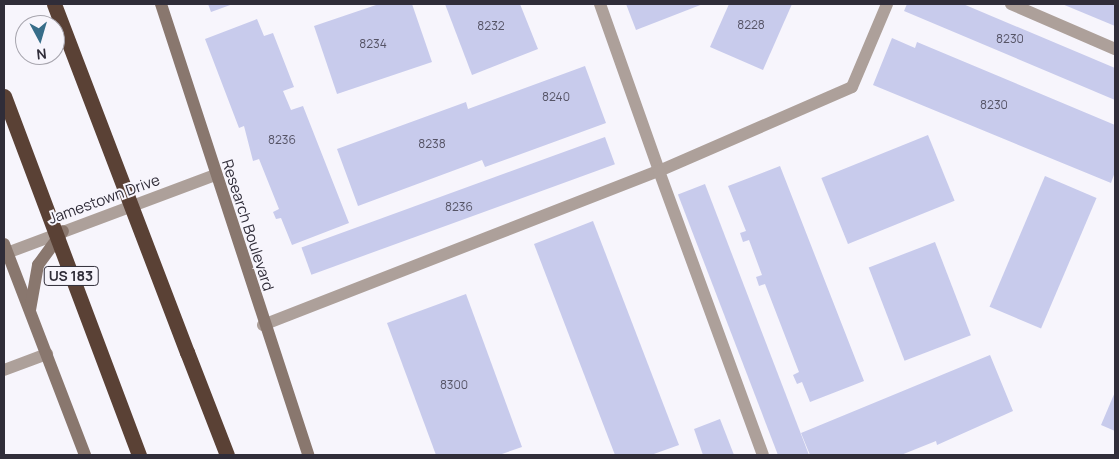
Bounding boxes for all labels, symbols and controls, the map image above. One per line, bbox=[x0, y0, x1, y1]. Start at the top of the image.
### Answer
north arrow bbox=[15, 15, 65, 65]
house number: 8228 bbox=[737, 18, 765, 32]
house number: 8232 bbox=[477, 19, 505, 33]
house number: 8230 bbox=[996, 32, 1024, 46]
house number: 8234 bbox=[359, 37, 387, 51]
text: N bbox=[36, 44, 48, 64]
house number: 8240 bbox=[542, 90, 570, 104]
house number: 8230 bbox=[980, 98, 1008, 112]
house number: 8236 bbox=[268, 133, 296, 147]
house number: 8238 bbox=[418, 137, 446, 151]
street label: Research Boulevard bbox=[218, 157, 278, 293]
street label: Jamestown Drive bbox=[46, 170, 162, 228]
house number: 8236 bbox=[445, 200, 473, 214]
road number: US 183 bbox=[44, 264, 98, 288]
house number: 8300 bbox=[440, 378, 468, 392]

